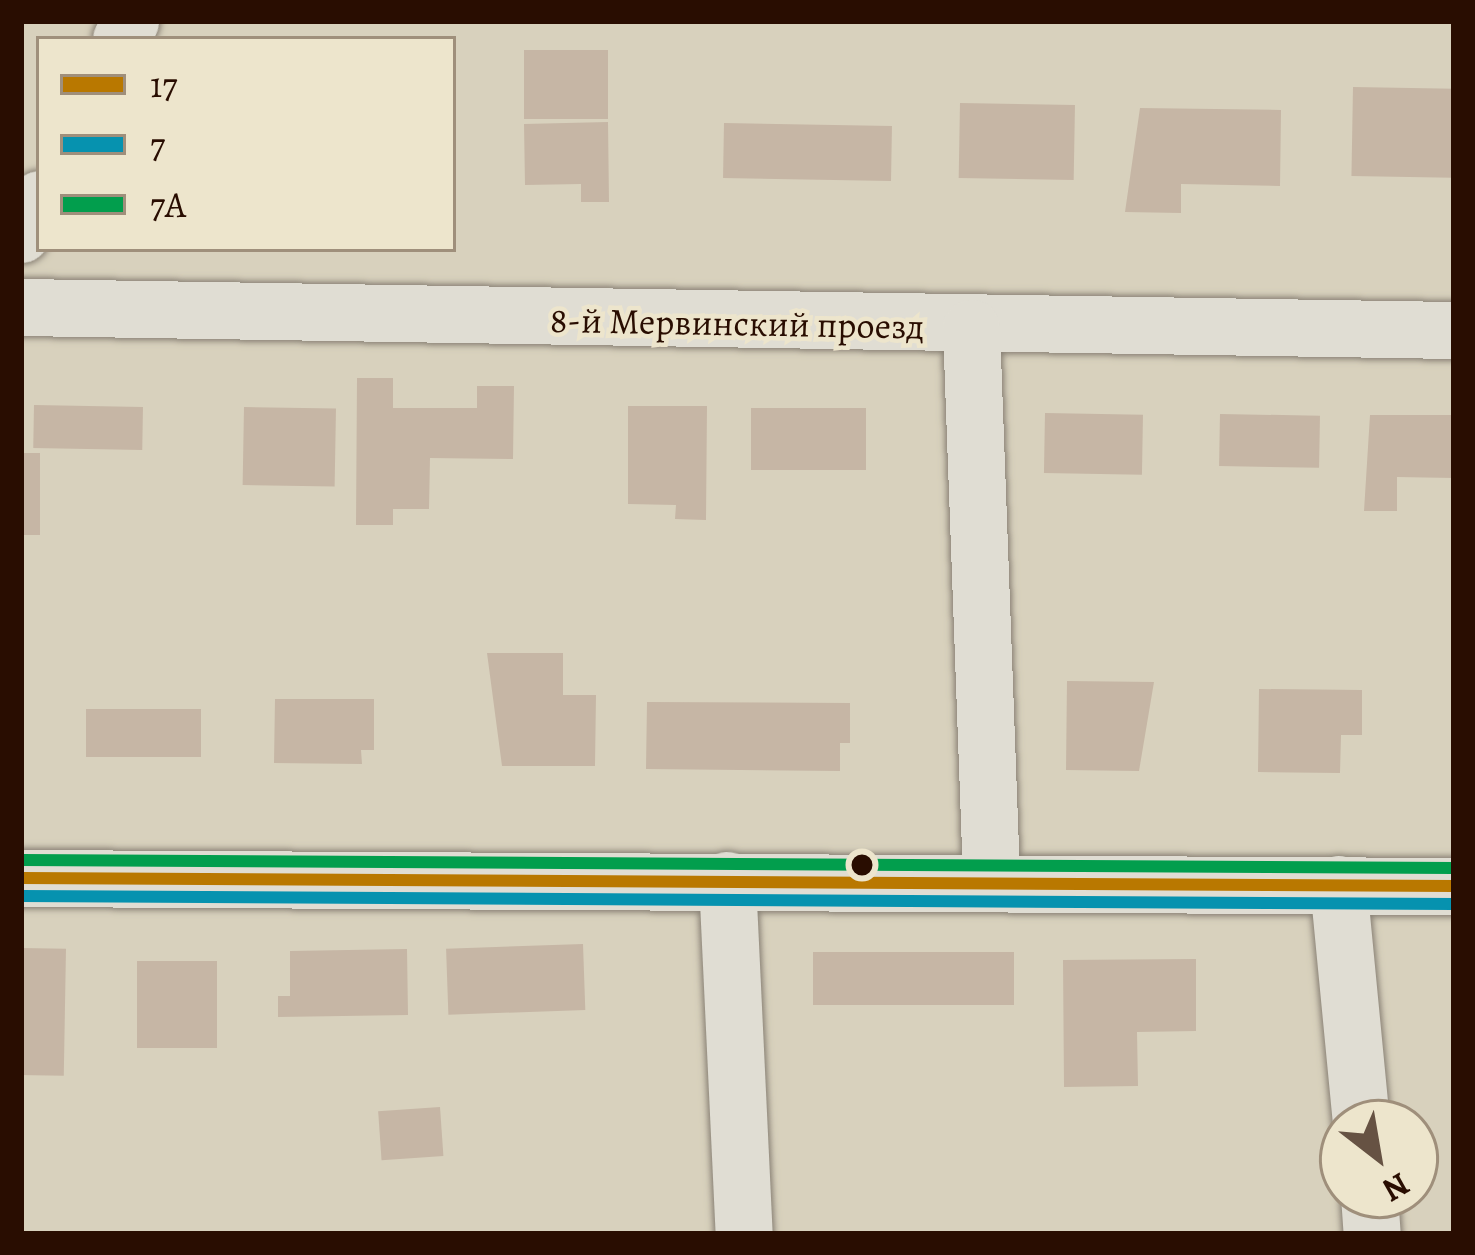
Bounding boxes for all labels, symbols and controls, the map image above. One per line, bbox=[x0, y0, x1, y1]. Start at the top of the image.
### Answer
legend bbox=[36, 36, 456, 252]
text: 17 bbox=[150, 60, 177, 109]
text: 7 bbox=[150, 120, 165, 169]
text: 7А bbox=[150, 180, 186, 229]
street label: 8-й Мервинский проезд bbox=[549, 298, 925, 348]
unlabelled marker bbox=[851, 854, 873, 876]
north arrow bbox=[1319, 1099, 1439, 1219]
text: N bbox=[1374, 1162, 1418, 1213]

